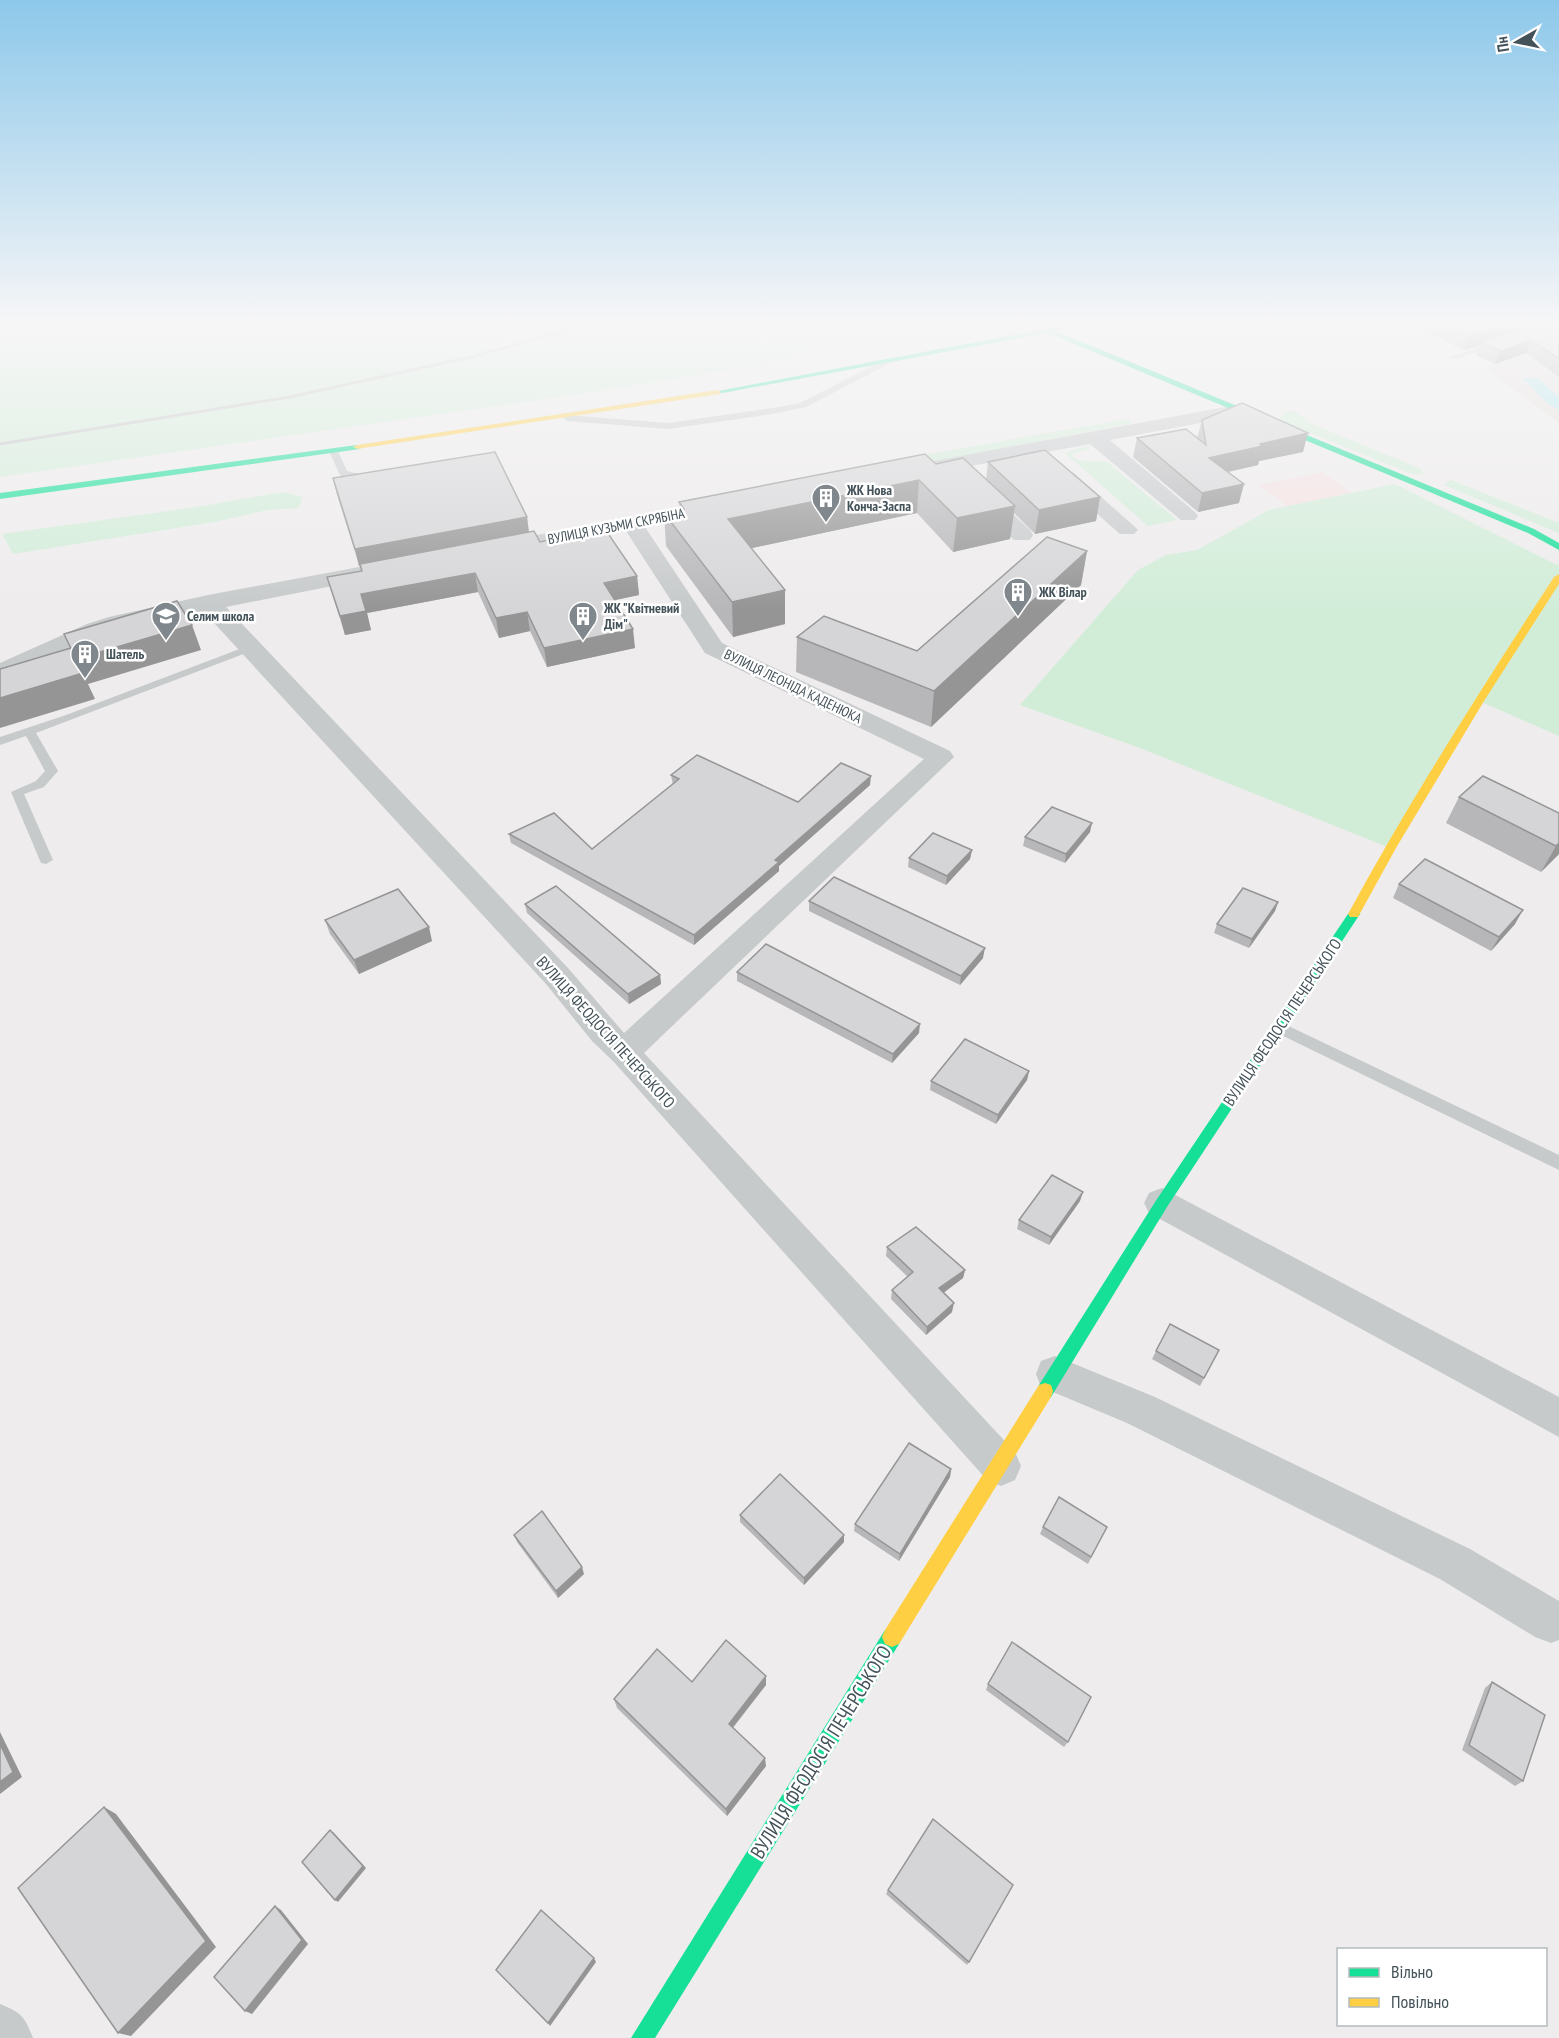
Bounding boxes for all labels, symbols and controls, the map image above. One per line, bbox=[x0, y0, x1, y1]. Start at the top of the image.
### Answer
north arrow bbox=[1487, 12, 1547, 72]
text: Пн bbox=[1491, 35, 1513, 54]
place label: ЖК Нова Конча-Заспа bbox=[846, 481, 911, 515]
building icon: ЖК Нова Конча-Заспа bbox=[810, 482, 842, 524]
street label: ВУЛИЦЯ КУЗЬМИ СКРЯБІНА bbox=[546, 504, 686, 548]
building icon: ЖК Вілар bbox=[1002, 576, 1034, 618]
place label: ЖК Вілар bbox=[1038, 583, 1087, 601]
place label: ЖК "Квітневий Дім" bbox=[603, 599, 679, 633]
school or university icon: Селим школа bbox=[150, 600, 182, 642]
building icon: ЖК "Квітневий Дім" bbox=[567, 600, 599, 642]
place label: Селим школа bbox=[187, 607, 255, 625]
building icon: Шатель bbox=[69, 638, 101, 680]
place label: Шатель bbox=[106, 645, 144, 663]
street label: ВУЛИЦЯ ЛЕОНІДА КАДЕНЮКА bbox=[721, 645, 865, 727]
street label: ВУЛИЦЯ ФЕОДОСІЯ ПЕЧЕРСЬКОГО bbox=[1219, 934, 1346, 1109]
street label: ВУЛИЦЯ ФЕОДОСІЯ ПЕЧЕРСЬКОГО bbox=[533, 952, 680, 1112]
street label: ВУЛИЦЯ ФЕОДОСІЯ ПЕЧЕРСЬКОГО bbox=[745, 1641, 897, 1863]
legend bbox=[1337, 1948, 1547, 2026]
text: Вільно bbox=[1391, 1960, 1433, 1983]
text: Повільно bbox=[1391, 1990, 1449, 2013]

